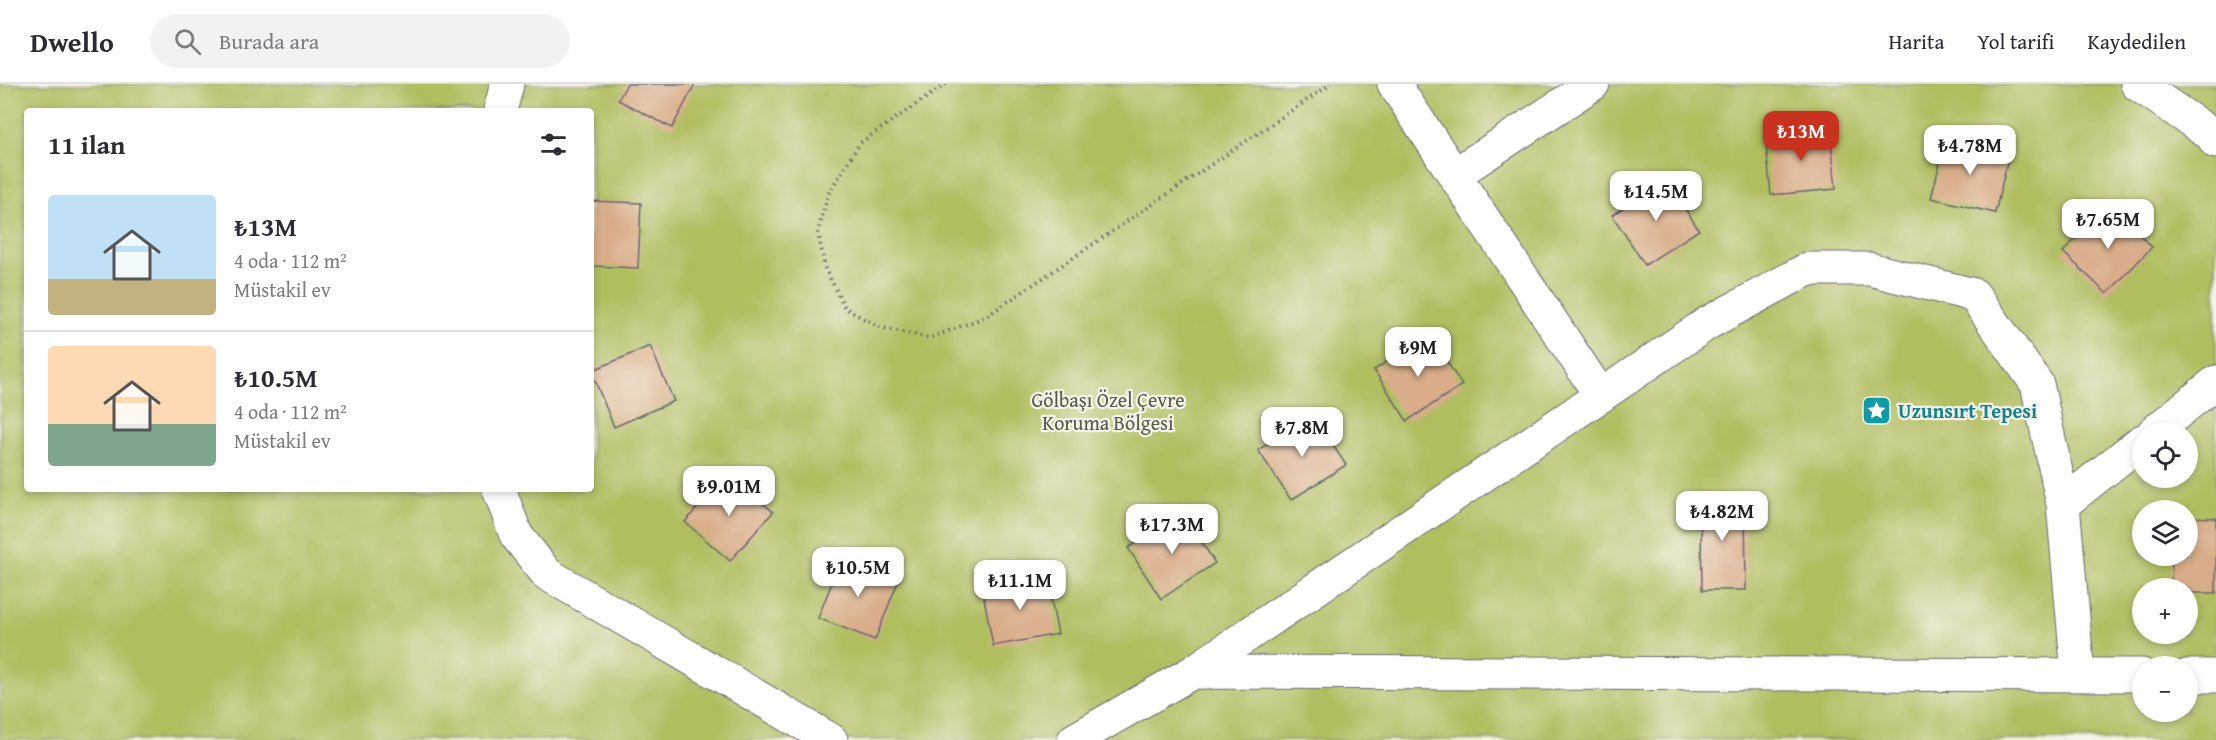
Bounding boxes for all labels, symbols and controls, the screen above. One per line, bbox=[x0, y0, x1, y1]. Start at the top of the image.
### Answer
search box bbox=[150, 14, 570, 68]
text: Dwello bbox=[30, 21, 114, 62]
icon: search bbox=[171, 25, 204, 58]
text: Burada ara bbox=[219, 25, 319, 57]
text: Harita bbox=[1889, 26, 1944, 57]
text: Yol tarifi bbox=[1977, 26, 2054, 57]
text: Kaydedilen bbox=[2087, 26, 2186, 57]
pin: ₺13M bbox=[1765, 111, 1837, 162]
text: ₺13M bbox=[1777, 116, 1825, 145]
text: 11 ilan bbox=[48, 125, 125, 164]
pin: ₺4.78M bbox=[1921, 125, 2019, 176]
icon: filters bbox=[537, 128, 570, 161]
text: ₺4.78M bbox=[1938, 130, 2002, 159]
pin: ₺14.5M bbox=[1607, 171, 1705, 222]
text: ₺14.5M bbox=[1624, 176, 1688, 205]
pin: ₺7.65M bbox=[2059, 199, 2157, 250]
text: ₺7.65M bbox=[2076, 204, 2140, 233]
text: ₺13M bbox=[234, 207, 297, 246]
icon: home bbox=[96, 219, 168, 291]
text: 4 oda · 112 m² bbox=[234, 246, 347, 275]
text: Müstakil ev bbox=[234, 275, 331, 304]
pin: ₺9M bbox=[1389, 327, 1447, 378]
text: ₺9M bbox=[1399, 332, 1437, 361]
text: ₺10.5M bbox=[234, 358, 318, 397]
icon: home bbox=[96, 370, 168, 442]
park label: Gölbaşı Özel Çevre Koruma Bölgesi bbox=[1031, 385, 1185, 437]
place icon: Uzunsırt Tepesi bbox=[1861, 395, 1893, 427]
place label: Uzunsırt Tepesi bbox=[1898, 396, 2037, 425]
text: 4 oda · 112 m² bbox=[234, 397, 347, 426]
pin: ₺7.8M bbox=[1260, 407, 1344, 458]
text: ₺7.8M bbox=[1275, 412, 1329, 441]
map controls bbox=[2132, 422, 2198, 722]
button: locate bbox=[2132, 422, 2198, 488]
text: Müstakil ev bbox=[234, 426, 331, 455]
pin: ₺9.01M bbox=[680, 466, 778, 517]
text: ₺9.01M bbox=[697, 471, 761, 500]
pin: ₺4.82M bbox=[1673, 491, 1771, 542]
text: ₺4.82M bbox=[1690, 496, 1754, 525]
button: layers bbox=[2132, 500, 2198, 566]
pin: ₺17.3M bbox=[1123, 504, 1221, 555]
text: ₺17.3M bbox=[1140, 509, 1204, 538]
pin: ₺10.5M bbox=[809, 547, 907, 598]
text: ₺10.5M bbox=[826, 552, 890, 581]
pin: ₺11.1M bbox=[971, 560, 1069, 611]
text: ₺11.1M bbox=[988, 565, 1052, 594]
button: + bbox=[2132, 578, 2198, 644]
button: − bbox=[2132, 656, 2198, 722]

